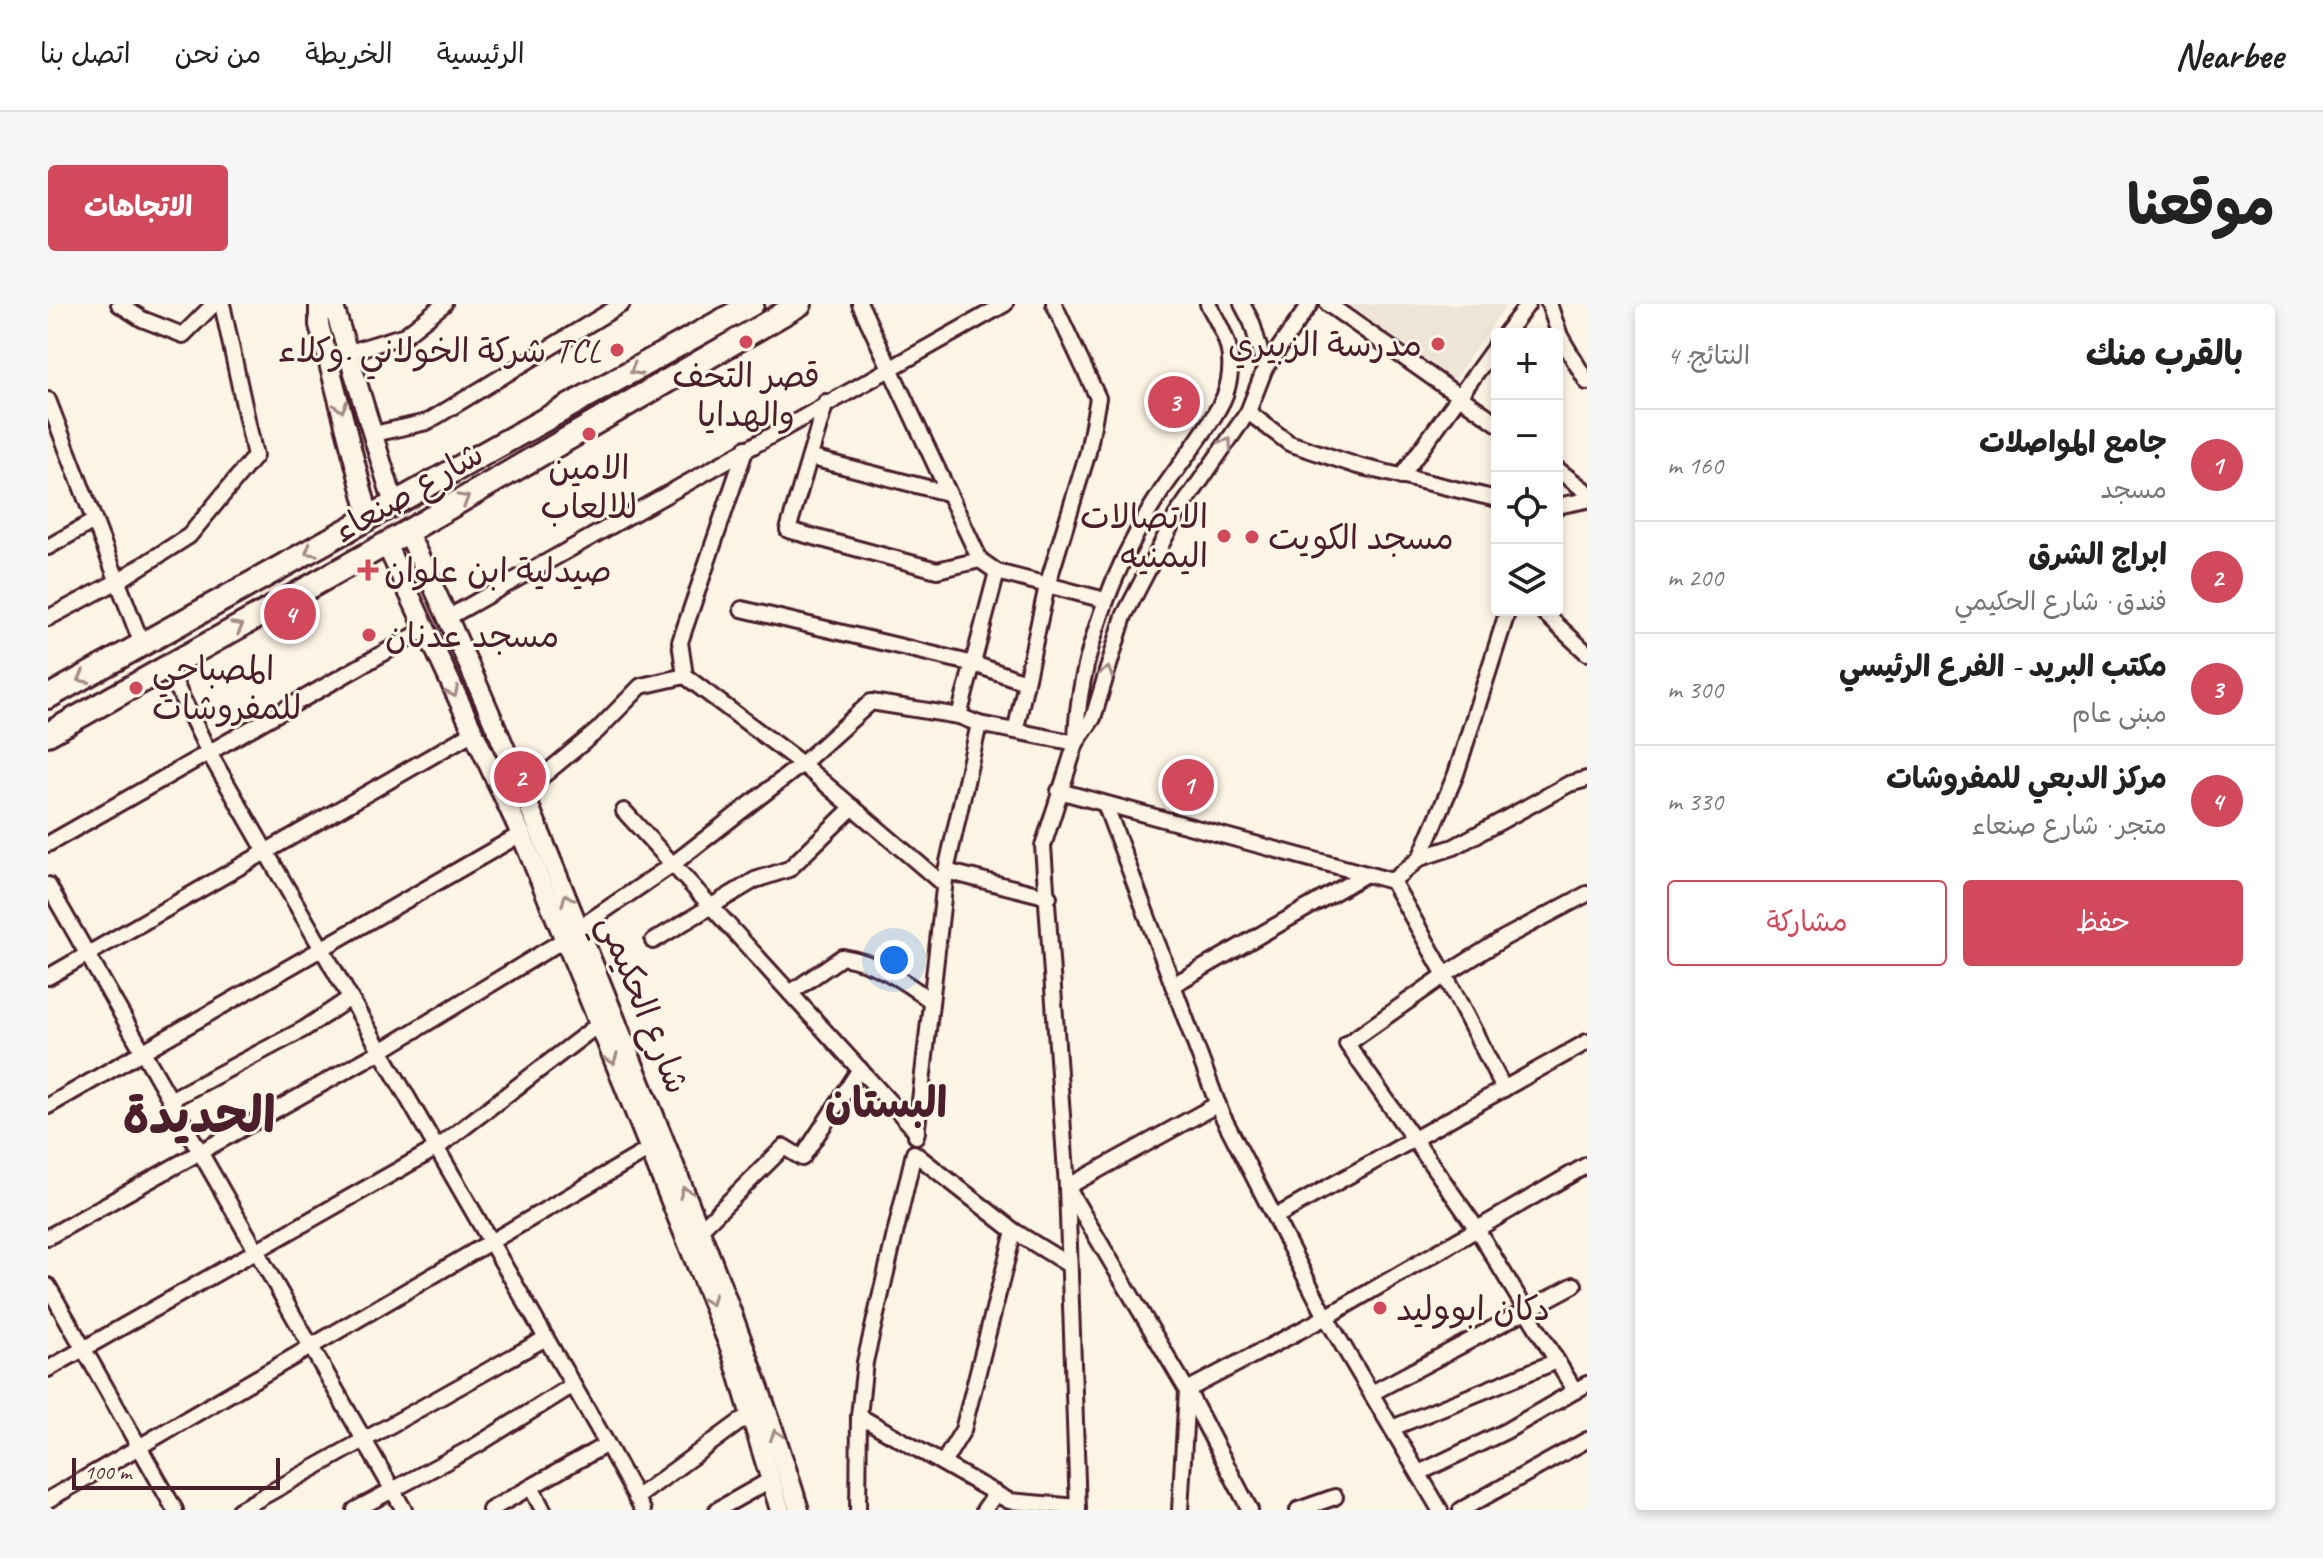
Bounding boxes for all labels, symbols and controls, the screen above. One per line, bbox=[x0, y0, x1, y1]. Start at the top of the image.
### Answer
text: Nearbee bbox=[2175, 32, 2283, 79]
text: اتصل بنا bbox=[40, 36, 131, 71]
text: من نحن bbox=[175, 36, 261, 71]
text: الخريطة bbox=[305, 36, 393, 71]
text: الرئيسية bbox=[437, 36, 525, 71]
button: الاتجاهات bbox=[48, 165, 228, 251]
text: موقعنا bbox=[2127, 170, 2275, 241]
place label: مدرسة الزبيري bbox=[1228, 323, 1422, 369]
map controls bbox=[1491, 328, 1563, 616]
button: + bbox=[1491, 328, 1563, 400]
place label: شركة الخولاني .وكلاء TCL bbox=[278, 329, 602, 380]
text: بالقرب منك bbox=[2086, 332, 2243, 375]
marker: قصر التحف والهدايا bbox=[737, 333, 755, 351]
marker: مدرسة الزبيري bbox=[1429, 335, 1447, 353]
text: النتائج: 4 bbox=[1667, 339, 1750, 372]
marker: شركة الخولاني .وكلاء TCL bbox=[608, 341, 626, 359]
place label: قصر التحف والهدايا bbox=[672, 354, 820, 436]
one-way arrow bbox=[629, 360, 644, 376]
pin: 3 bbox=[1148, 372, 1200, 432]
one-way arrow bbox=[331, 400, 348, 414]
button: − bbox=[1491, 400, 1563, 472]
text: جامع المواصلات bbox=[1979, 423, 2167, 461]
marker: الامين للالعاب bbox=[580, 425, 598, 443]
street label: شارع صنعاء bbox=[325, 432, 492, 554]
one-way arrow bbox=[1217, 438, 1232, 452]
place label: الامين للالعاب bbox=[541, 446, 637, 528]
text: 160 m bbox=[1667, 449, 1723, 482]
text: 1 bbox=[2211, 449, 2223, 482]
button: locate bbox=[1491, 472, 1563, 544]
text: مسجد bbox=[2100, 473, 2167, 506]
one-way arrow bbox=[455, 493, 470, 509]
place label: الاتصالات اليمنيه bbox=[1080, 495, 1208, 577]
place label: مسجد الكويت bbox=[1268, 516, 1454, 559]
marker: الاتصالات اليمنيه bbox=[1215, 527, 1233, 545]
marker: مسجد الكويت bbox=[1243, 528, 1261, 546]
text: ابراج الشرق bbox=[2028, 535, 2167, 573]
one-way arrow bbox=[304, 541, 319, 557]
button: layers bbox=[1491, 544, 1563, 616]
place label: صيدلية ابن علوان bbox=[384, 549, 612, 592]
marker: صيدلية ابن علوان bbox=[359, 561, 377, 579]
text: 200 m bbox=[1667, 561, 1723, 594]
text: 2 bbox=[2211, 561, 2223, 594]
pin: 4 bbox=[264, 584, 316, 644]
text: فندق · شارع الحكيمي bbox=[1954, 585, 2167, 618]
place label: مسجد عدنان bbox=[385, 614, 559, 657]
one-way arrow bbox=[229, 621, 244, 637]
marker: مسجد عدنان bbox=[360, 626, 378, 644]
place label: المصباحي للمفروشات bbox=[152, 647, 302, 729]
text: مكتب البريد - الفرع الرئيسي bbox=[1839, 647, 2167, 685]
one-way arrow bbox=[1098, 666, 1114, 679]
one-way arrow bbox=[77, 669, 92, 684]
text: 300 m bbox=[1667, 673, 1723, 706]
text: 3 bbox=[2211, 673, 2223, 706]
marker: المصباحي للمفروشات bbox=[127, 679, 145, 697]
one-way arrow bbox=[443, 684, 459, 698]
text: مبنى عام bbox=[2072, 697, 2167, 730]
pin: 2 bbox=[494, 747, 546, 807]
pin: 1 bbox=[1162, 755, 1214, 815]
text: مركز الدبعي للمفروشات bbox=[1886, 759, 2167, 797]
text: 330 m bbox=[1667, 785, 1723, 818]
text: 4 bbox=[2211, 785, 2223, 818]
text: متجر · شارع صنعاء bbox=[1972, 809, 2167, 842]
button: مشاركة bbox=[1667, 880, 1947, 966]
button: حفظ bbox=[1963, 880, 2243, 966]
one-way arrow bbox=[561, 893, 577, 907]
street label: شارع الحكيمي bbox=[581, 908, 699, 1103]
your location bbox=[874, 940, 914, 980]
one-way arrow bbox=[602, 1051, 619, 1065]
district label: البستان bbox=[825, 1077, 947, 1130]
district label: الحديدة bbox=[122, 1084, 276, 1147]
one-way arrow bbox=[678, 1186, 695, 1200]
place label: دكان ابووليد bbox=[1396, 1287, 1550, 1330]
one-way arrow bbox=[700, 1292, 716, 1306]
marker: دكان ابووليد bbox=[1371, 1299, 1389, 1317]
one-way arrow bbox=[769, 1429, 785, 1443]
scale bar bbox=[72, 1454, 280, 1490]
text: 100 m bbox=[84, 1458, 131, 1486]

